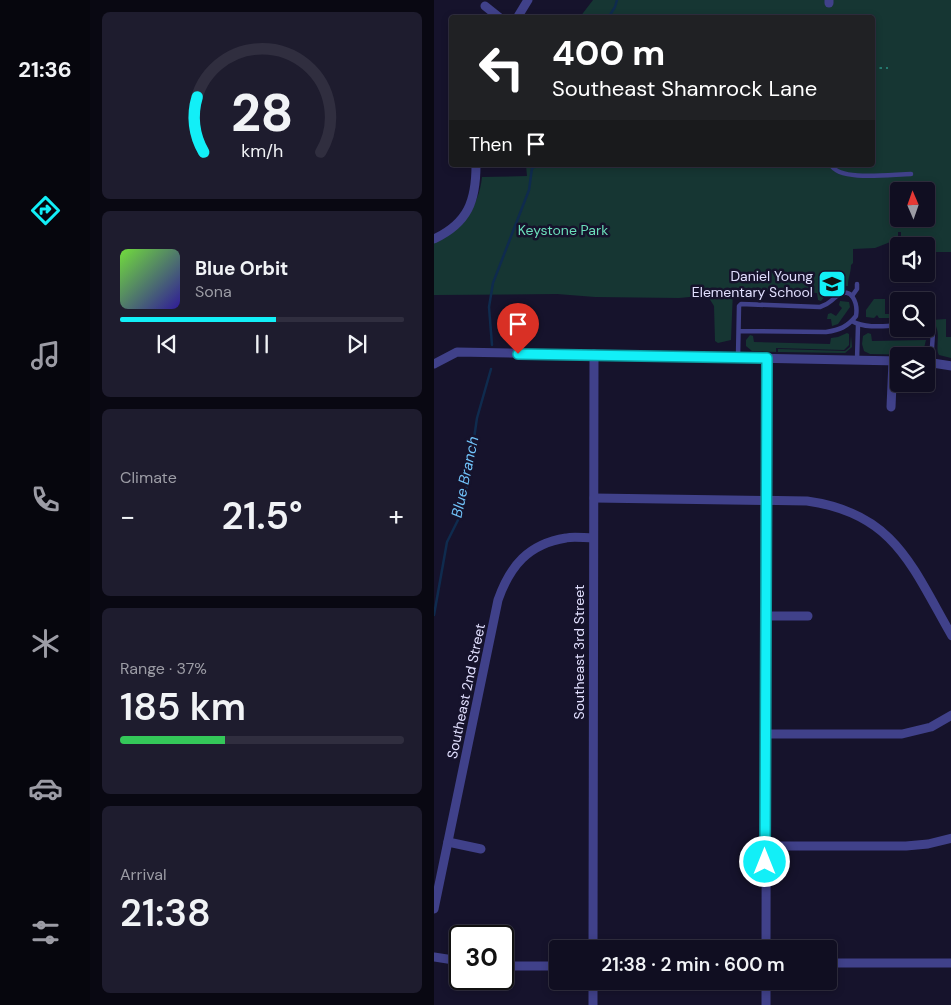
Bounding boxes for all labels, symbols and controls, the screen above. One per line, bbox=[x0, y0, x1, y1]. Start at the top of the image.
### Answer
text: 400 m bbox=[552, 30, 665, 76]
icon: left bbox=[469, 35, 534, 100]
text: 21:36 bbox=[18, 55, 72, 84]
text: Southeast Shamrock Lane bbox=[552, 74, 817, 103]
text: 28 bbox=[231, 79, 293, 147]
icon: arrive bbox=[522, 130, 550, 158]
text: Then bbox=[469, 132, 512, 157]
text: km/h bbox=[241, 139, 283, 163]
north arrow bbox=[890, 182, 935, 228]
map controls bbox=[890, 182, 935, 392]
icon: directions bbox=[28, 193, 63, 228]
park label: Keystone Park bbox=[518, 221, 608, 239]
button: sound bbox=[890, 237, 935, 282]
text: Blue Orbit bbox=[195, 256, 288, 281]
place label: Daniel Young Elementary School bbox=[692, 267, 813, 301]
school or university icon: Daniel Young Elementary School bbox=[817, 269, 847, 299]
text: Sona bbox=[195, 281, 232, 302]
button: search bbox=[890, 292, 935, 337]
pin bbox=[497, 303, 539, 354]
icon: arrive bbox=[504, 310, 532, 338]
icon: previous bbox=[153, 330, 181, 358]
icon: pause bbox=[248, 330, 276, 358]
icon: next bbox=[343, 330, 371, 358]
icon: music bbox=[28, 338, 63, 373]
button: layers bbox=[890, 347, 935, 392]
water label: Blue Branch bbox=[447, 434, 483, 519]
text: Climate bbox=[120, 467, 177, 488]
icon: phone bbox=[28, 482, 63, 517]
text: 21.5° bbox=[221, 491, 303, 541]
text: − bbox=[120, 498, 135, 535]
text: + bbox=[389, 498, 404, 535]
street label: Southeast 3rd Street bbox=[570, 585, 588, 719]
street label: Southeast 2nd Street bbox=[443, 622, 489, 760]
icon: climate bbox=[28, 626, 63, 661]
text: Range · 37% bbox=[120, 658, 207, 679]
text: 185 km bbox=[120, 682, 246, 732]
icon: car bbox=[28, 771, 63, 806]
position arrow bbox=[738, 835, 790, 887]
text: Arrival bbox=[120, 864, 167, 885]
text: 21:38 bbox=[120, 888, 211, 938]
icon: filters bbox=[28, 915, 63, 950]
speed limit sign: 30 bbox=[449, 925, 514, 990]
text: 21:38 · 2 min · 600 m bbox=[601, 952, 785, 977]

